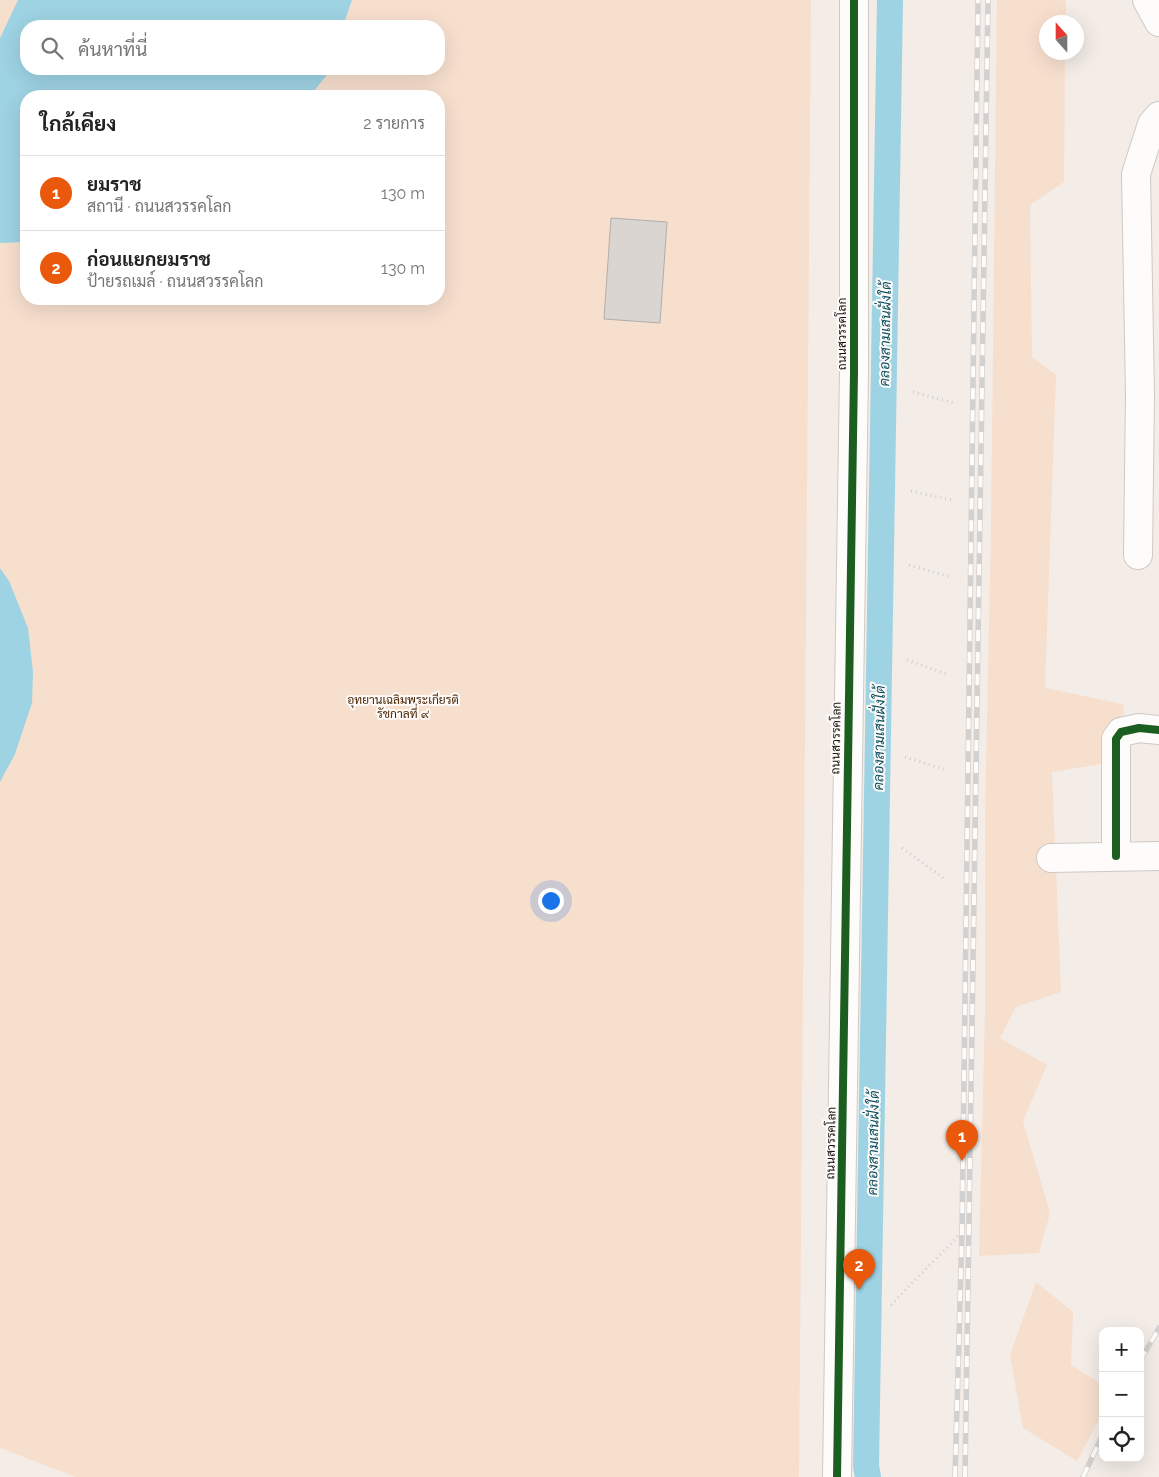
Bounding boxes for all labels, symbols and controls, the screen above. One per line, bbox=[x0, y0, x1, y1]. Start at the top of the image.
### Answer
north arrow bbox=[1039, 15, 1084, 60]
search box bbox=[20, 20, 445, 75]
icon: search bbox=[38, 34, 66, 62]
text: ค้นหาที่นี่ bbox=[78, 38, 147, 60]
text: ใกล้เคียง bbox=[40, 111, 116, 136]
text: 2 รายการ bbox=[363, 114, 425, 133]
text: ยมราช bbox=[87, 173, 142, 195]
text: 1 bbox=[52, 184, 60, 203]
text: 130 m bbox=[381, 184, 425, 203]
text: สถานี · ถนนสวรรคโลก bbox=[87, 197, 232, 216]
text: ก่อนแยกยมราช bbox=[87, 248, 211, 270]
text: 2 bbox=[51, 259, 61, 278]
text: 130 m bbox=[381, 259, 425, 278]
text: ป้ายรถเมล์ · ถนนสวรรคโลก bbox=[87, 272, 264, 291]
water label: คลองสามเสนฝั่งใต้ bbox=[873, 278, 894, 387]
street label: ถนนสวรรคโลก bbox=[834, 298, 849, 370]
water label: คลองสามเสนฝั่งใต้ bbox=[867, 682, 888, 791]
park label: อุทยานเฉลิมพระเกียรติ รัชกาลที่ ๙ bbox=[347, 692, 459, 721]
street label: ถนนสวรรคโลก bbox=[827, 701, 844, 774]
your location bbox=[538, 888, 564, 914]
water label: คลองสามเสนฝั่งใต้ bbox=[861, 1087, 882, 1196]
street label: ถนนสวรรคโลก bbox=[822, 1106, 839, 1179]
pin: 1 bbox=[946, 1120, 978, 1161]
pin: 2 bbox=[843, 1249, 875, 1290]
map controls bbox=[1099, 1327, 1144, 1462]
button: + bbox=[1099, 1327, 1144, 1372]
button: − bbox=[1099, 1372, 1144, 1417]
button: locate bbox=[1099, 1417, 1144, 1462]

